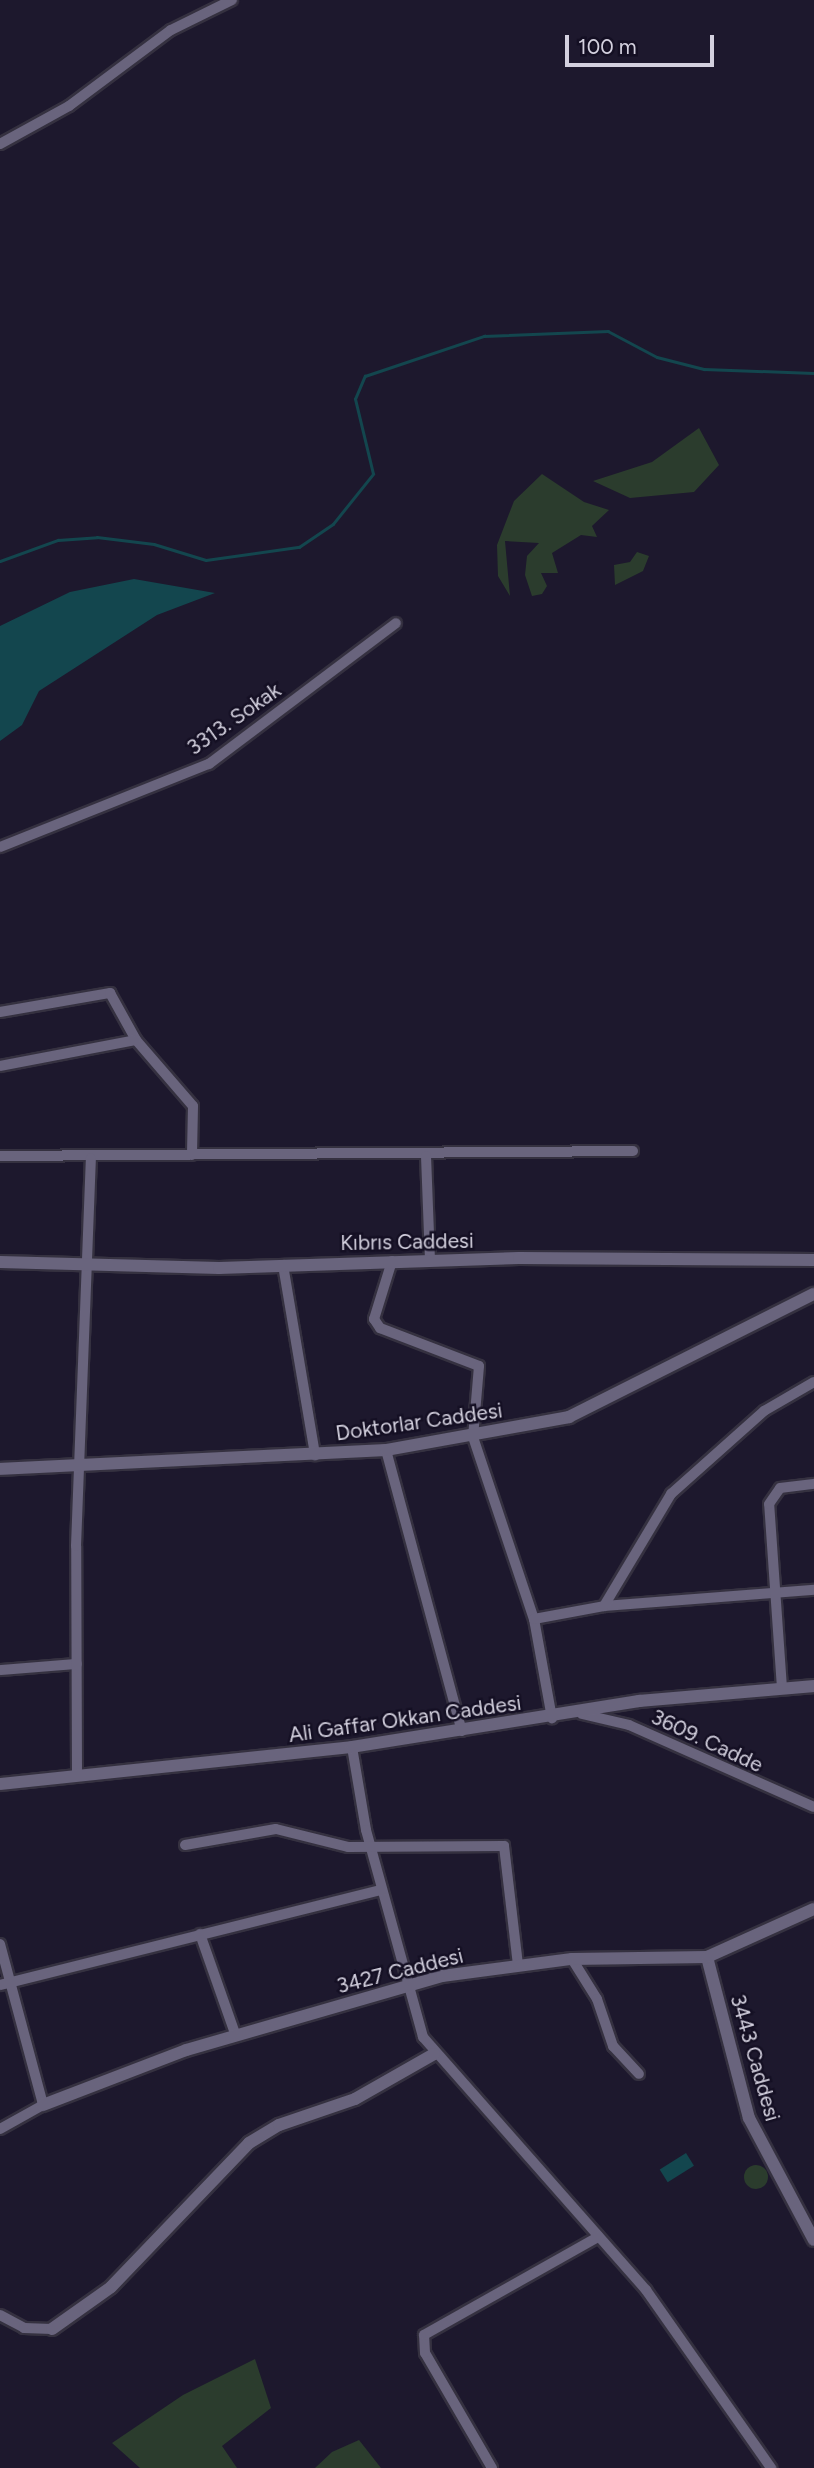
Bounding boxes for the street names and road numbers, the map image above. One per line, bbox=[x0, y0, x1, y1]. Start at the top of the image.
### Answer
street label: 3313. Sokak bbox=[182, 678, 286, 760]
street label: Kıbrıs Caddesi bbox=[340, 1228, 474, 1256]
street label: Doktorlar Caddesi bbox=[334, 1398, 504, 1446]
street label: Ali Gaffar Okkan Caddesi bbox=[287, 1690, 523, 1748]
street label: 3609. Cadde bbox=[647, 1704, 767, 1778]
street label: 3427 Caddesi bbox=[334, 1943, 466, 1999]
street label: 3443 Caddesi bbox=[725, 1992, 785, 2124]

